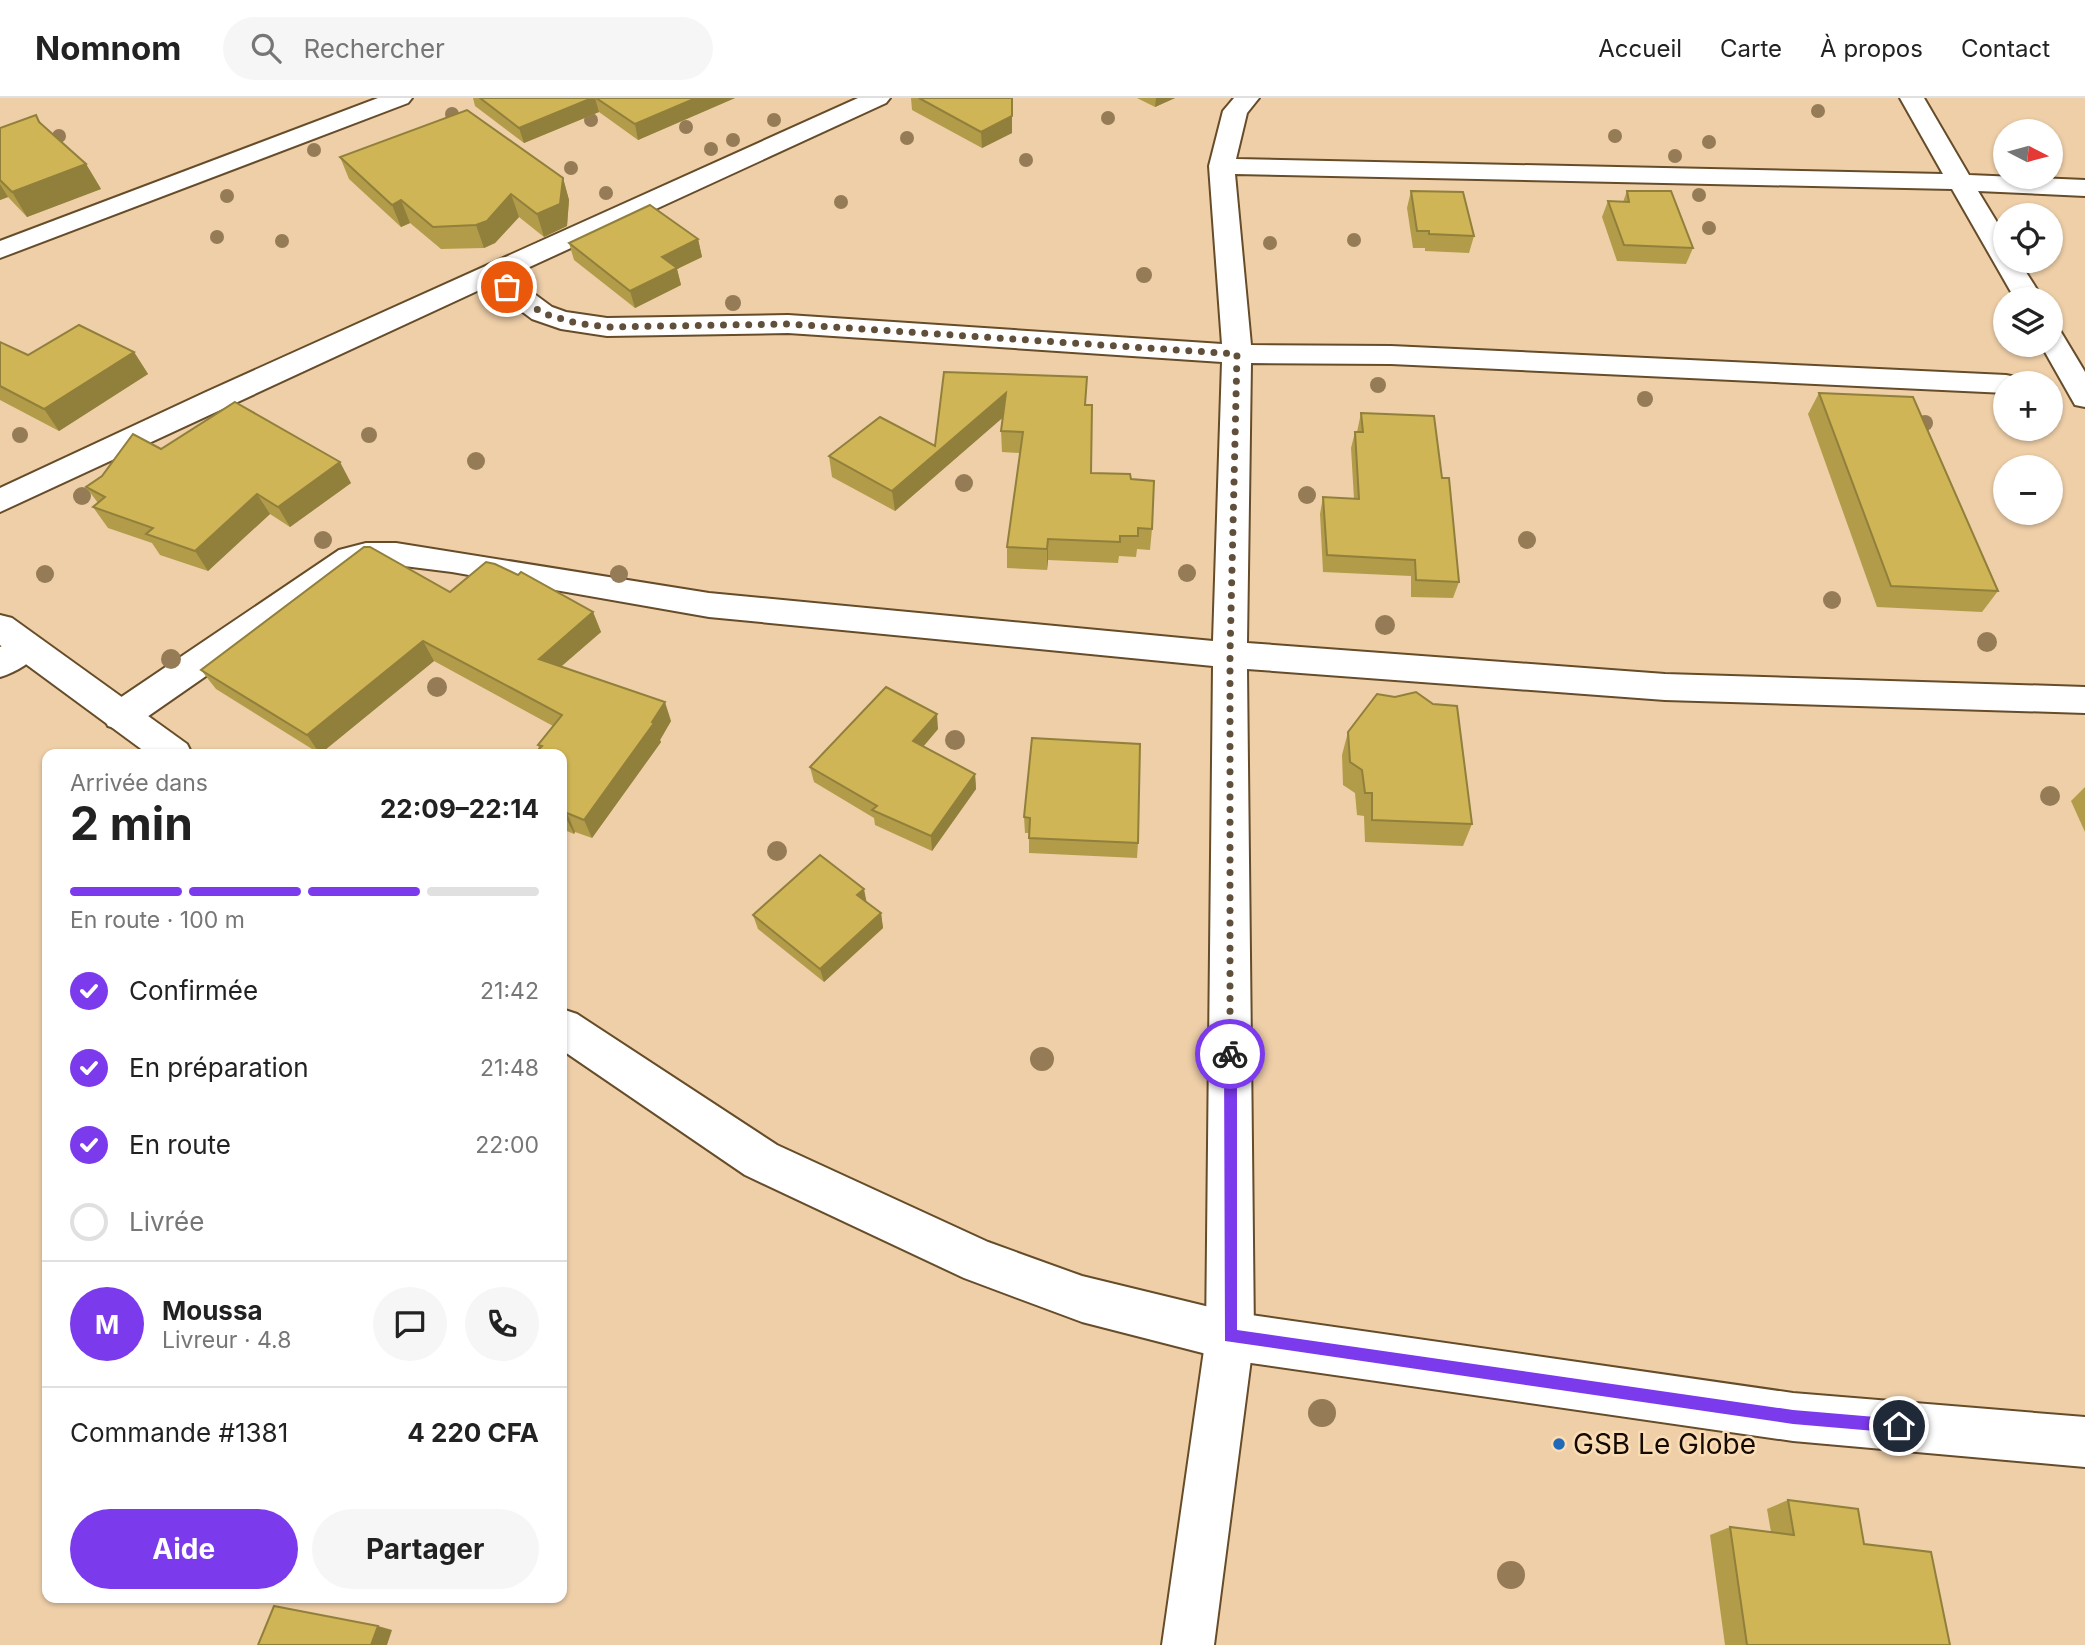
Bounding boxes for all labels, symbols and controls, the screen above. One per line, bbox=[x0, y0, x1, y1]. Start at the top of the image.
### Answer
search box bbox=[223, 17, 713, 80]
text: Nomnom bbox=[35, 28, 181, 68]
icon: search bbox=[247, 29, 285, 67]
text: Rechercher bbox=[303, 33, 445, 64]
text: Accueil bbox=[1598, 34, 1682, 63]
text: Carte bbox=[1720, 34, 1782, 63]
text: À propos bbox=[1820, 34, 1923, 63]
text: Contact bbox=[1961, 34, 2050, 63]
north arrow bbox=[1993, 119, 2063, 189]
map controls bbox=[1993, 119, 2063, 525]
button: locate bbox=[1993, 203, 2063, 273]
pin bbox=[477, 257, 537, 317]
icon: bag bbox=[488, 268, 526, 306]
button: layers bbox=[1993, 287, 2063, 357]
button: + bbox=[1993, 371, 2063, 441]
button: − bbox=[1993, 455, 2063, 525]
text: Arrivée dans bbox=[70, 769, 208, 797]
text: 22:09–22:14 bbox=[380, 793, 539, 824]
text: 2 min bbox=[70, 795, 193, 851]
text: En route · 100 m bbox=[70, 906, 245, 934]
icon: check bbox=[70, 972, 108, 1010]
text: Confirmée bbox=[129, 975, 258, 1006]
text: 21:42 bbox=[480, 977, 539, 1005]
courier bbox=[1195, 1019, 1265, 1089]
icon: bike bbox=[1211, 1035, 1249, 1073]
icon: check bbox=[70, 1049, 108, 1087]
text: En préparation bbox=[129, 1052, 309, 1083]
text: 21:48 bbox=[480, 1054, 539, 1082]
icon: check bbox=[70, 1126, 108, 1164]
text: En route bbox=[129, 1129, 231, 1160]
text: 22:00 bbox=[475, 1131, 539, 1159]
text: Livrée bbox=[129, 1206, 204, 1237]
button: chat bbox=[373, 1287, 447, 1361]
button: phone bbox=[465, 1287, 539, 1361]
text: Moussa bbox=[162, 1295, 263, 1326]
text: M bbox=[95, 1309, 119, 1340]
text: Livreur · 4.8 bbox=[162, 1326, 291, 1354]
pin bbox=[1869, 1396, 1929, 1456]
icon: home bbox=[1880, 1407, 1918, 1445]
text: Commande #1381 bbox=[70, 1417, 288, 1448]
text: 4 220 CFA bbox=[407, 1417, 539, 1448]
place label: GSB Le Globe bbox=[1573, 1427, 1756, 1461]
marker: GSB Le Globe bbox=[1551, 1436, 1567, 1452]
button: Aide bbox=[70, 1509, 298, 1589]
button: Partager bbox=[312, 1509, 539, 1589]

